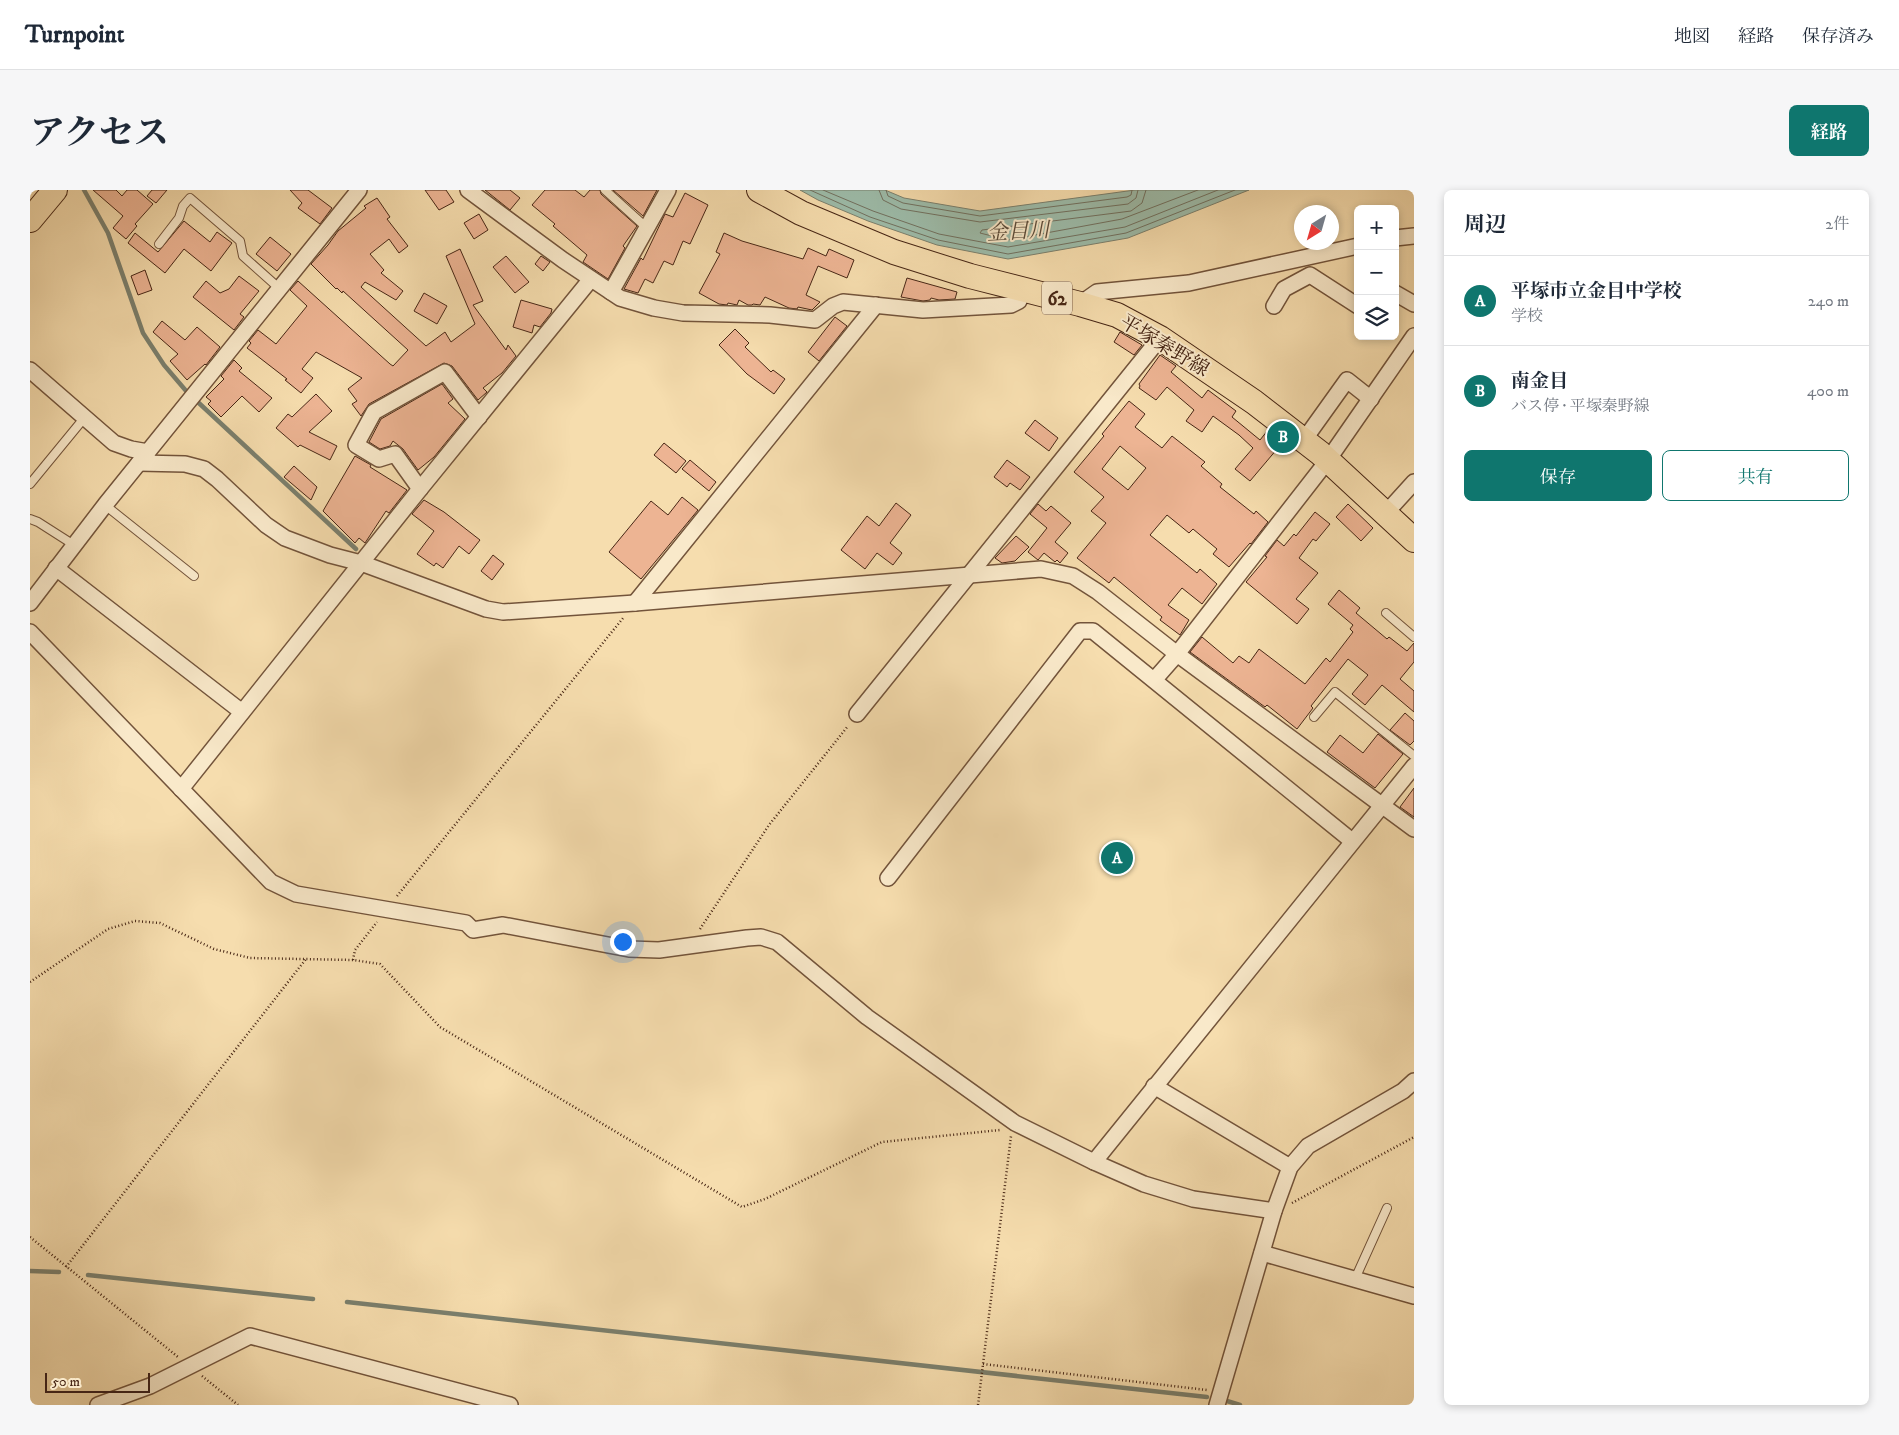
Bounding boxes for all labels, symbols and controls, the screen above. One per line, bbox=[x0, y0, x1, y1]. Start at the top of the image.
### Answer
text: Turnpoint bbox=[25, 20, 124, 50]
text: 地図 bbox=[1674, 26, 1710, 48]
text: 経路 bbox=[1738, 26, 1774, 48]
text: 保存済み bbox=[1802, 26, 1874, 48]
button: 経路 bbox=[1789, 105, 1869, 156]
text: アクセス bbox=[30, 112, 169, 156]
north arrow bbox=[1294, 205, 1339, 250]
map controls bbox=[1354, 205, 1399, 340]
button: + bbox=[1354, 205, 1399, 250]
text: 周辺 bbox=[1464, 212, 1506, 238]
text: 2件 bbox=[1825, 214, 1849, 234]
water label: 金目川 bbox=[986, 217, 1052, 247]
button: − bbox=[1354, 250, 1399, 295]
text: 平塚市立金目中学校 bbox=[1511, 280, 1682, 303]
road number: 62 bbox=[1042, 282, 1072, 315]
text: A bbox=[1475, 291, 1485, 311]
text: 240 m bbox=[1808, 291, 1849, 311]
button: layers bbox=[1354, 295, 1399, 340]
text: 学校 bbox=[1511, 306, 1543, 326]
street label: 平塚秦野線 bbox=[1115, 310, 1214, 383]
text: 南金目 bbox=[1511, 370, 1568, 393]
text: B bbox=[1475, 381, 1485, 401]
text: 400 m bbox=[1807, 381, 1849, 401]
text: バス停 · 平塚秦野線 bbox=[1511, 396, 1650, 416]
pin: B bbox=[1267, 418, 1299, 456]
button: 保存 bbox=[1464, 450, 1652, 501]
button: 共有 bbox=[1662, 450, 1849, 501]
pin: A bbox=[1101, 839, 1133, 877]
your location bbox=[610, 929, 636, 955]
scale bar bbox=[45, 1370, 150, 1393]
text: 50 m bbox=[52, 1373, 80, 1391]

